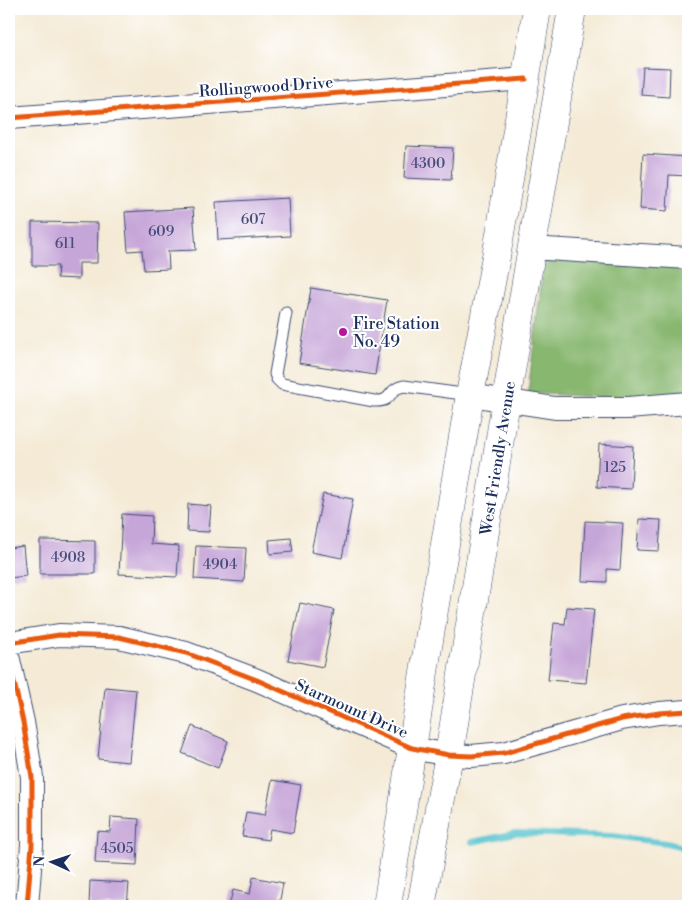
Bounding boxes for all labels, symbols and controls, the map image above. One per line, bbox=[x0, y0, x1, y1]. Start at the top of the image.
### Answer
street label: Rollingwood Drive bbox=[198, 72, 334, 102]
house number: 4300 bbox=[411, 155, 445, 173]
house number: 607 bbox=[241, 211, 265, 229]
house number: 609 bbox=[148, 223, 174, 241]
house number: 611 bbox=[55, 235, 75, 253]
place label: Fire Station No. 49 bbox=[353, 314, 440, 352]
marker: Fire Station No. 49 bbox=[337, 326, 349, 338]
street label: West Friendly Avenue bbox=[476, 380, 520, 538]
house number: 125 bbox=[604, 459, 626, 477]
house number: 4908 bbox=[51, 549, 85, 567]
house number: 4904 bbox=[203, 556, 237, 574]
street label: Starmount Drive bbox=[292, 675, 411, 743]
north arrow bbox=[28, 838, 78, 888]
house number: 4505 bbox=[100, 840, 134, 858]
text: N bbox=[31, 855, 49, 867]

